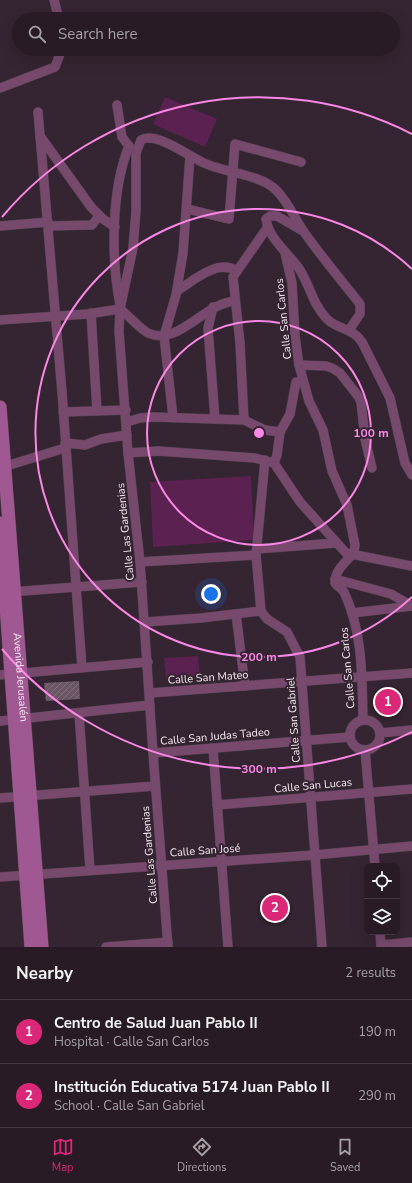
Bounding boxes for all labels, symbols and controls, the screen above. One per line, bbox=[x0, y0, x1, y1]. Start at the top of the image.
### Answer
search box bbox=[12, 12, 400, 56]
icon: search bbox=[26, 23, 48, 45]
text: Search here bbox=[58, 24, 138, 44]
street label: Calle San Carlos bbox=[272, 278, 295, 360]
text: 100 m bbox=[353, 425, 389, 441]
centre of rings bbox=[252, 426, 266, 440]
street label: Calle Las Gardenias bbox=[113, 482, 138, 581]
your location bbox=[201, 584, 221, 604]
street label: Calle San Carlos bbox=[336, 627, 359, 709]
street label: Avenida Jerusalén bbox=[10, 632, 31, 722]
text: 200 m bbox=[241, 649, 277, 665]
street label: Calle San Mateo bbox=[167, 667, 249, 688]
street label: Calle San Gabriel bbox=[283, 676, 304, 763]
pin: 1 bbox=[375, 687, 401, 717]
street label: Calle San Judas Tadeo bbox=[160, 724, 270, 749]
text: 300 m bbox=[241, 761, 277, 777]
street label: Calle San Lucas bbox=[274, 775, 353, 796]
street label: Calle Las Gardenias bbox=[138, 805, 161, 904]
street label: Calle San José bbox=[169, 841, 241, 860]
map controls bbox=[364, 863, 400, 935]
button: locate bbox=[364, 863, 400, 899]
pin: 2 bbox=[262, 893, 288, 923]
button: layers bbox=[364, 899, 400, 935]
text: Nearby bbox=[16, 962, 73, 985]
text: 2 results bbox=[345, 964, 396, 982]
text: Centro de Salud Juan Pablo II bbox=[54, 1013, 258, 1033]
text: 1 bbox=[25, 1023, 33, 1041]
text: 190 m bbox=[358, 1023, 396, 1041]
text: Hospital · Calle San Carlos bbox=[54, 1033, 209, 1051]
text: Institución Educativa 5174 Juan Pablo II bbox=[54, 1077, 330, 1097]
text: 2 bbox=[25, 1087, 33, 1105]
text: 290 m bbox=[358, 1087, 396, 1105]
text: School · Calle San Gabriel bbox=[54, 1097, 205, 1115]
tab: Map bbox=[52, 1136, 74, 1175]
tab: Directions bbox=[177, 1136, 227, 1175]
tab: Saved bbox=[330, 1136, 360, 1175]

